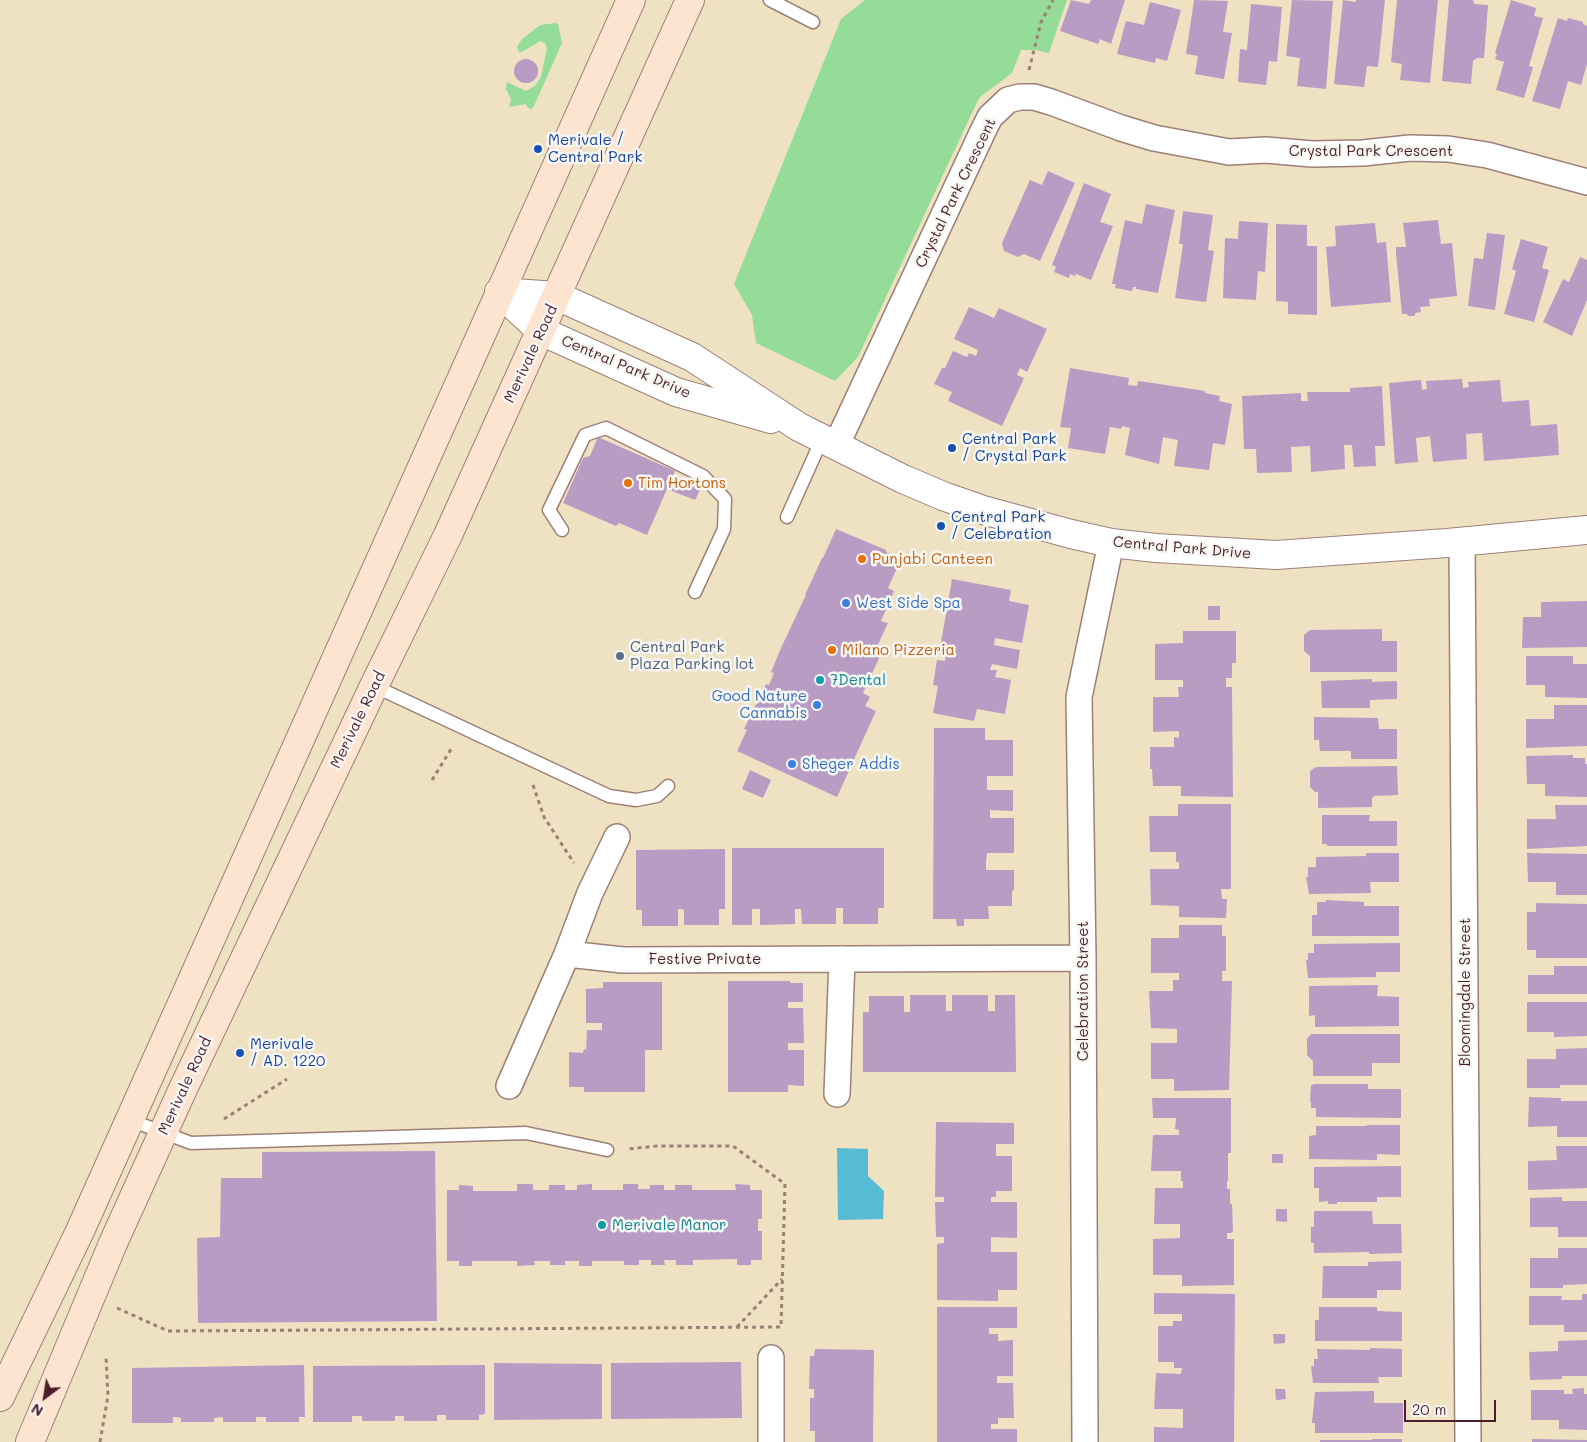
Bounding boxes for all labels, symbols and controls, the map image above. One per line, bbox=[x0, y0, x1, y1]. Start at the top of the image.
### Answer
street label: Crystal Park Crescent bbox=[912, 115, 1000, 271]
place label: Merivale / Central Park bbox=[548, 131, 642, 166]
street label: Crystal Park Crescent bbox=[1289, 142, 1453, 160]
marker: Merivale / Central Park bbox=[532, 143, 544, 155]
street label: Merivale Road bbox=[500, 302, 562, 406]
street label: Central Park Drive bbox=[559, 332, 693, 402]
place label: Central Park / Crystal Park bbox=[962, 430, 1067, 465]
marker: Central Park / Crystal Park bbox=[946, 442, 958, 454]
place label: Tim Hortons bbox=[638, 474, 726, 492]
marker: Tim Hortons bbox=[622, 477, 634, 489]
place label: Central Park / Celebration bbox=[951, 508, 1052, 543]
marker: Central Park / Celebration bbox=[935, 520, 947, 532]
street label: Central Park Drive bbox=[1112, 533, 1252, 563]
place label: Punjabi Canteen bbox=[872, 550, 993, 568]
marker: Punjabi Canteen bbox=[856, 553, 868, 565]
place label: West Side Spa bbox=[856, 594, 961, 612]
marker: West Side Spa bbox=[840, 597, 852, 609]
place label: Central Park Plaza Parking lot bbox=[630, 638, 754, 673]
place label: Milano Pizzeria bbox=[842, 641, 955, 659]
marker: Milano Pizzeria bbox=[826, 644, 838, 656]
marker: Central Park Plaza Parking lot bbox=[614, 650, 626, 662]
street label: Merivale Road bbox=[327, 668, 389, 772]
place label: 7Dental bbox=[830, 671, 886, 689]
marker: 7Dental bbox=[814, 674, 826, 686]
place label: Good Nature Cannabis bbox=[712, 687, 807, 722]
marker: Good Nature Cannabis bbox=[811, 699, 823, 711]
place label: Sheger Addis bbox=[802, 755, 900, 773]
marker: Sheger Addis bbox=[786, 758, 798, 770]
street label: Bloomingdale Street bbox=[1456, 918, 1474, 1066]
street label: Celebration Street bbox=[1074, 921, 1092, 1061]
street label: Festive Private bbox=[649, 950, 761, 968]
street label: Merivale Road bbox=[154, 1034, 216, 1138]
place label: Merivale / AD. 1220 bbox=[250, 1035, 325, 1070]
marker: Merivale / AD. 1220 bbox=[234, 1047, 246, 1059]
place label: Merivale Manor bbox=[612, 1216, 727, 1234]
marker: Merivale Manor bbox=[596, 1219, 608, 1231]
north arrow bbox=[20, 1372, 70, 1422]
scale bar bbox=[1407, 1390, 1500, 1422]
text: N bbox=[28, 1399, 46, 1421]
text: 20 m bbox=[1412, 1399, 1446, 1419]

